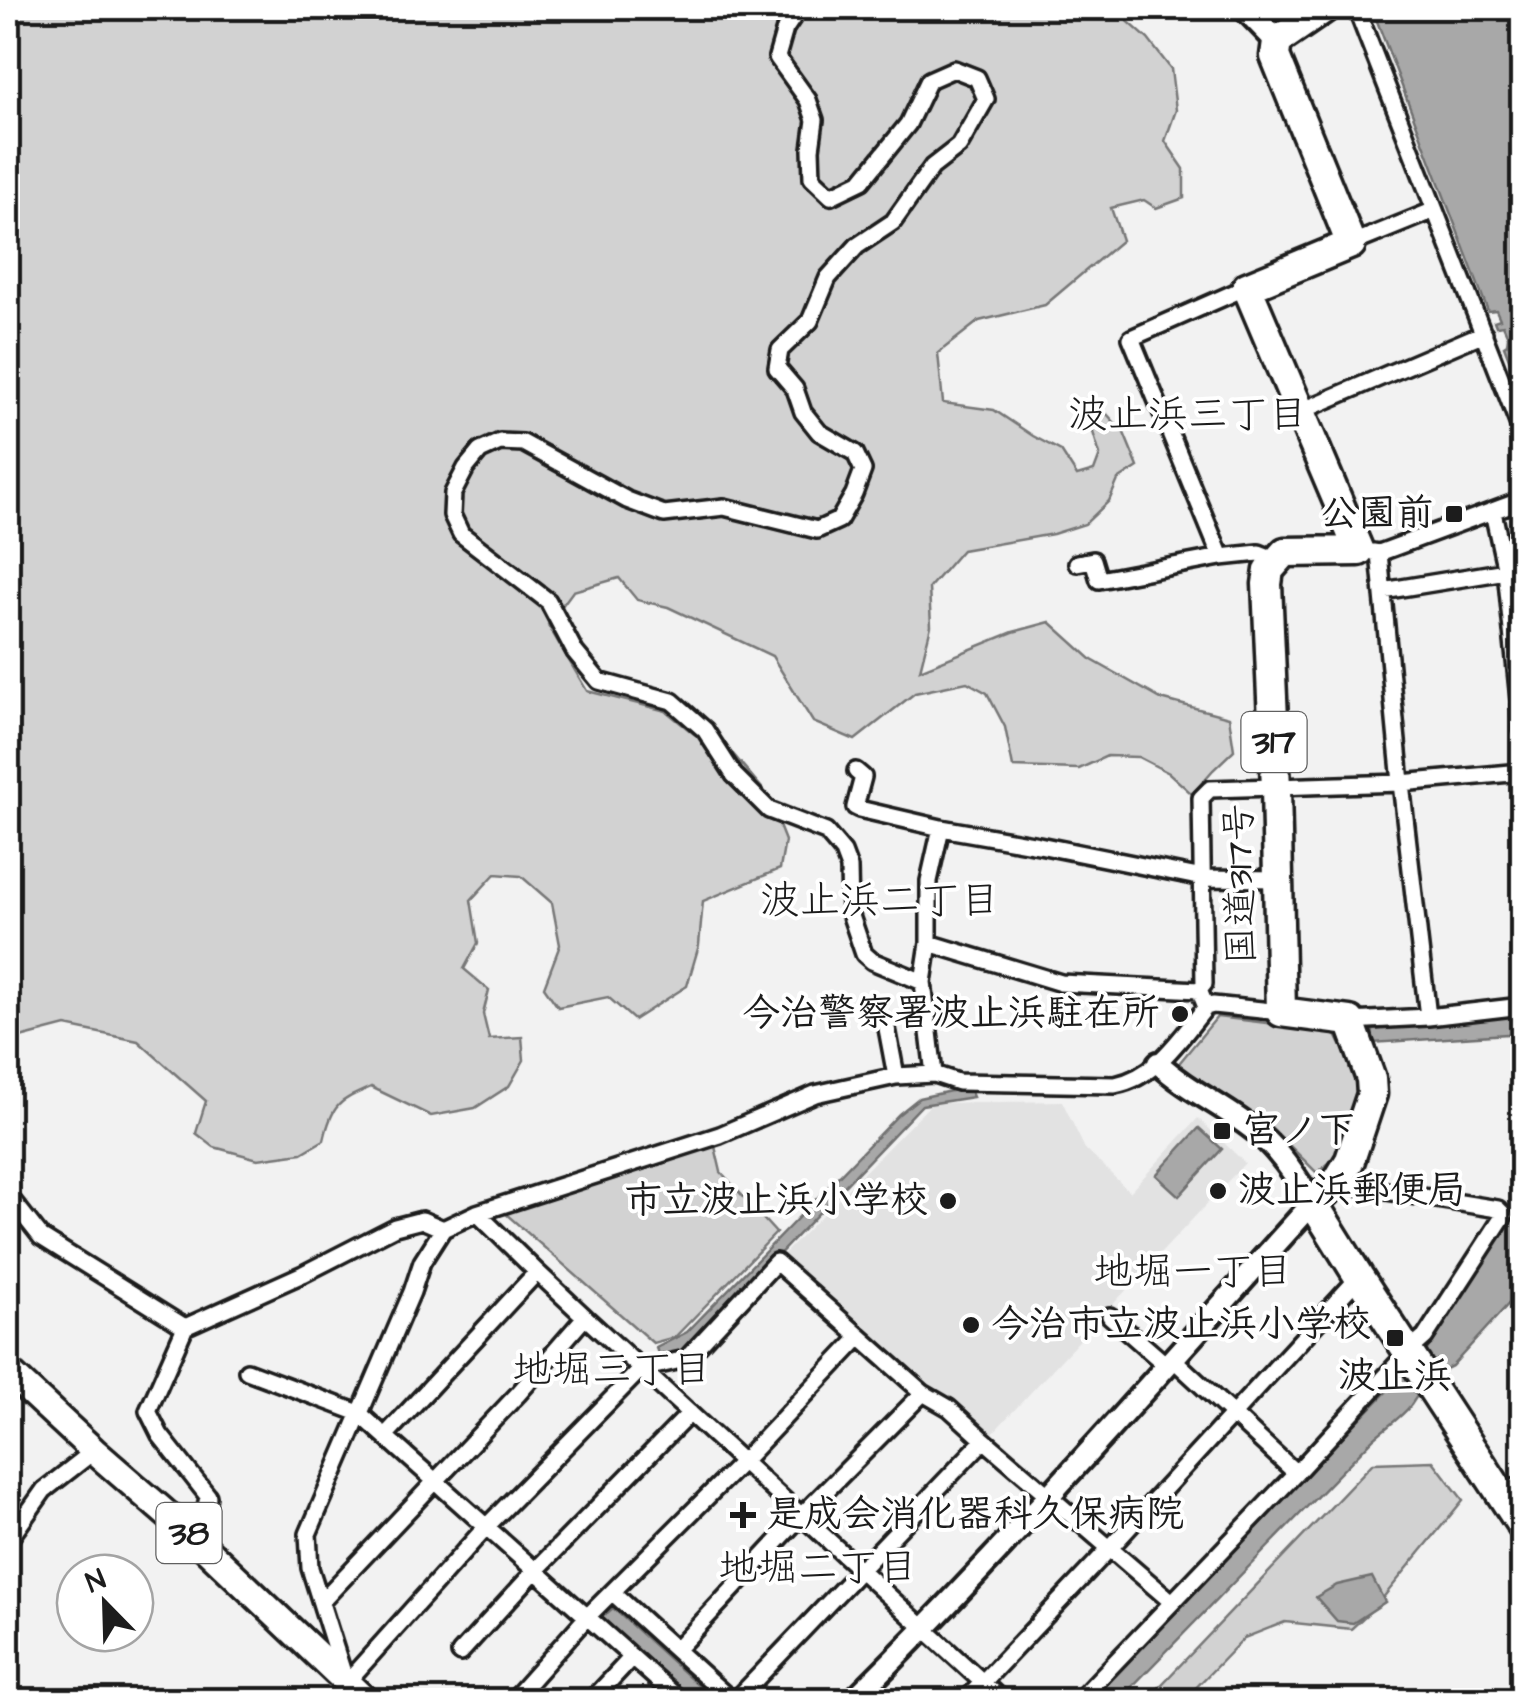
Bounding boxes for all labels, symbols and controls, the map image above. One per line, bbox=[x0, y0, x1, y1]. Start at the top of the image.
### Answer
district label: 波止浜三丁目 bbox=[1068, 388, 1308, 443]
place label: 公園前 bbox=[1320, 488, 1434, 540]
marker: 公園前 bbox=[1443, 503, 1465, 525]
road number: 317 bbox=[1242, 712, 1306, 772]
street label: 国道317号 bbox=[1214, 803, 1268, 965]
district label: 波止浜二丁目 bbox=[760, 874, 1000, 929]
place label: 今治警察署波止浜駐在所 bbox=[742, 988, 1160, 1040]
marker: 今治警察署波止浜駐在所 bbox=[1169, 1003, 1191, 1025]
place label: 宮ノ下 bbox=[1242, 1105, 1356, 1157]
marker: 宮ノ下 bbox=[1211, 1120, 1233, 1142]
place label: 波止浜郵便局 bbox=[1238, 1165, 1466, 1217]
place label: 市立波止浜小学校 bbox=[624, 1175, 928, 1227]
marker: 波止浜郵便局 bbox=[1207, 1180, 1229, 1202]
marker: 市立波止浜小学校 bbox=[937, 1190, 959, 1212]
district label: 地堀一丁目 bbox=[1093, 1245, 1293, 1300]
place label: 今治市立波止浜小学校 bbox=[991, 1299, 1371, 1351]
marker: 今治市立波止浜小学校 bbox=[960, 1314, 982, 1336]
marker: 波止浜 bbox=[1384, 1327, 1406, 1349]
district label: 地堀三丁目 bbox=[512, 1343, 712, 1398]
place label: 波止浜 bbox=[1338, 1351, 1452, 1403]
place label: 是成会消化器科久保病院 bbox=[766, 1489, 1184, 1541]
marker: 是成会消化器科久保病院 bbox=[730, 1502, 756, 1528]
road number: 38 bbox=[156, 1503, 222, 1563]
district label: 地堀二丁目 bbox=[718, 1541, 918, 1596]
north arrow bbox=[55, 1553, 155, 1653]
text: N bbox=[80, 1560, 112, 1603]

